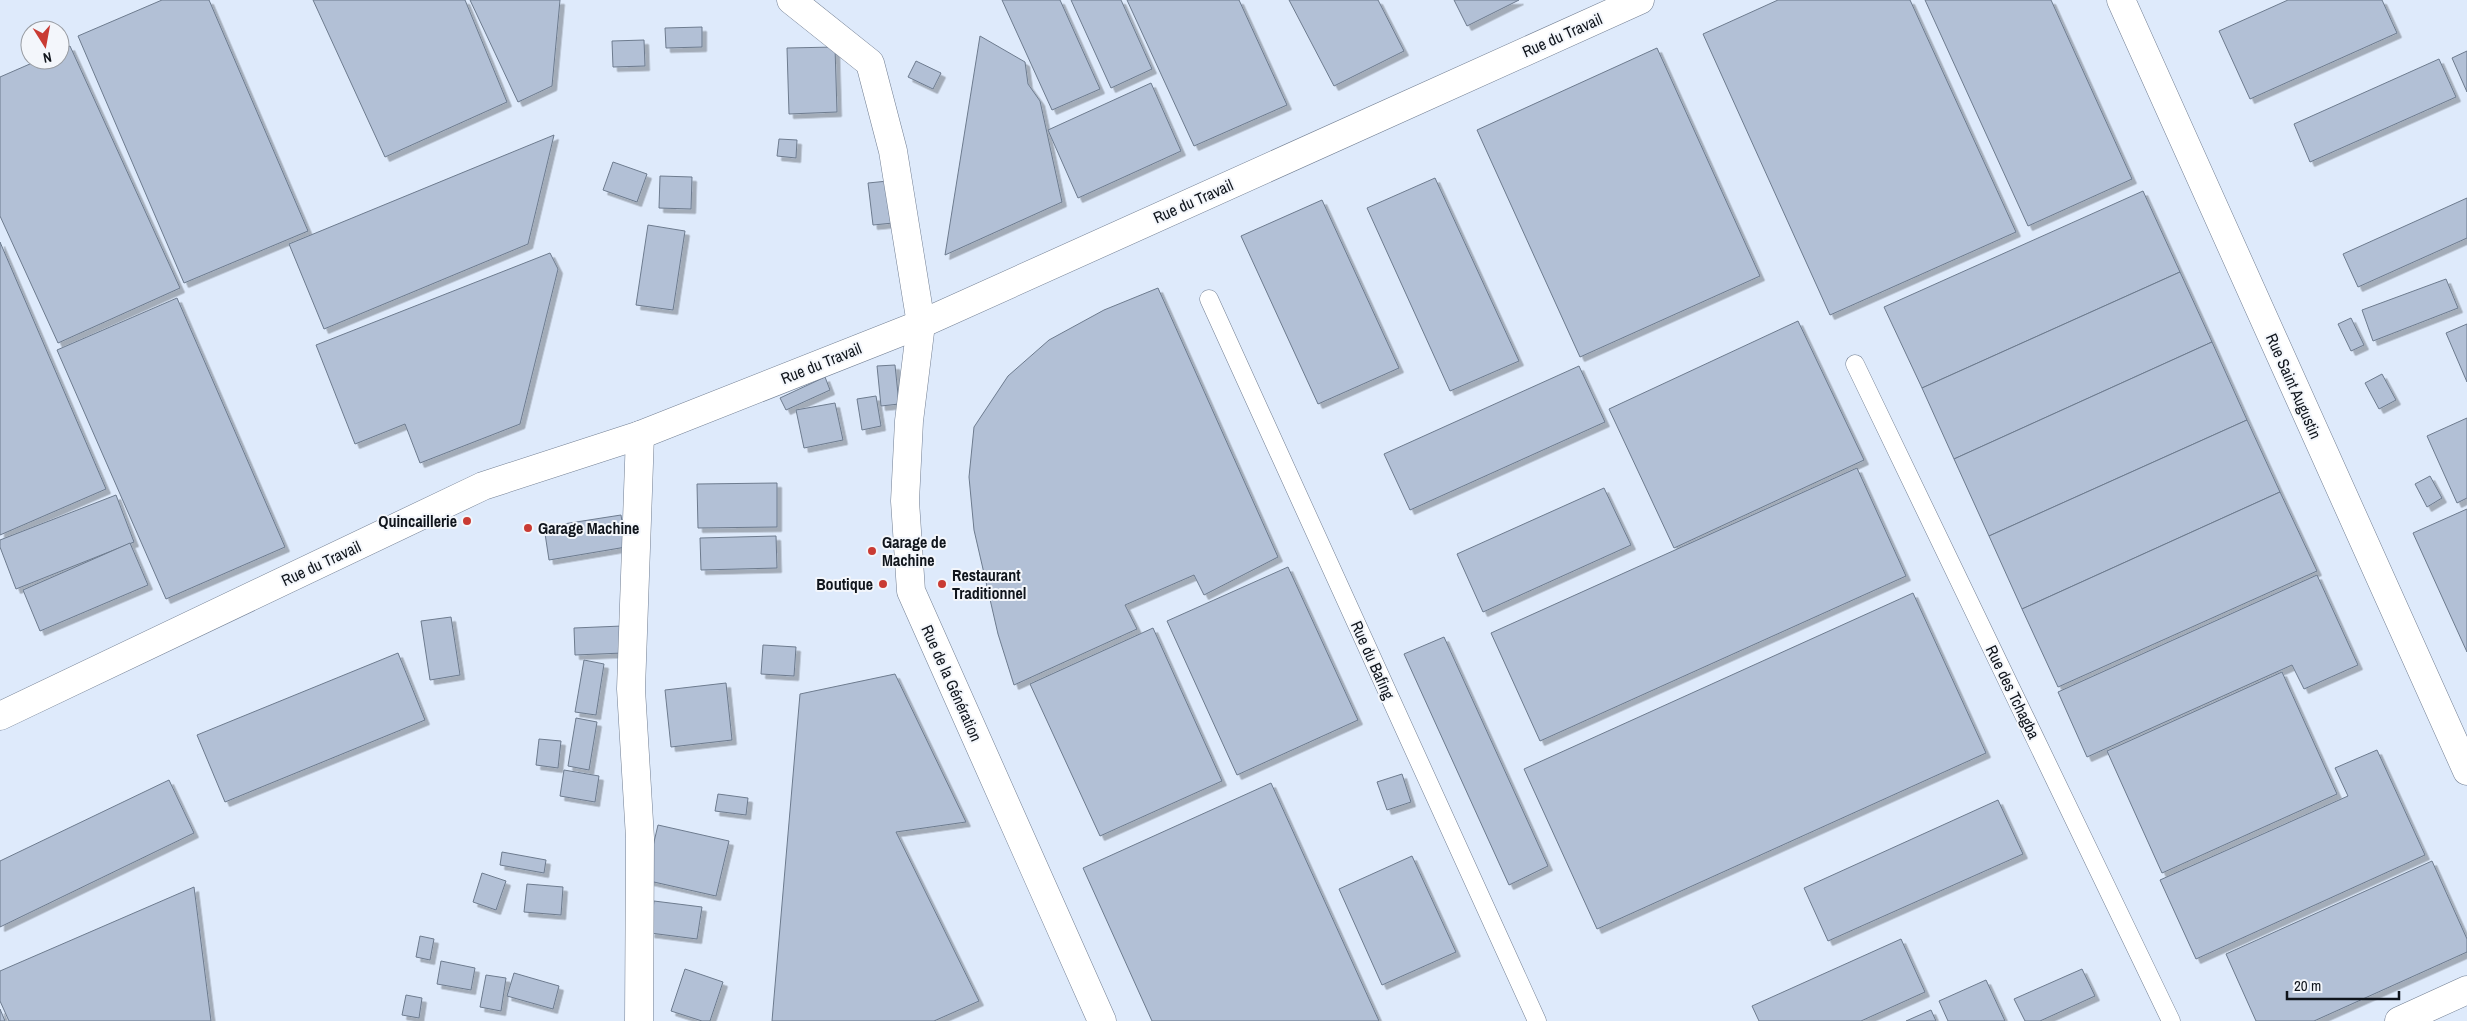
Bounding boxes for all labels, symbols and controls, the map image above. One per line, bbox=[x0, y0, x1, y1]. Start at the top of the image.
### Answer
street label: Rue du Travail bbox=[1519, 8, 1606, 62]
north arrow bbox=[20, 20, 70, 70]
text: N bbox=[42, 48, 53, 67]
street label: Rue du Travail bbox=[1150, 174, 1237, 228]
street label: Rue Saint Augustin bbox=[2261, 330, 2327, 442]
street label: Rue du Travail bbox=[777, 337, 865, 389]
place label: Quincaillerie bbox=[378, 510, 457, 532]
marker: Quincaillerie bbox=[461, 515, 473, 527]
place label: Garage Machine bbox=[538, 517, 639, 539]
marker: Garage Machine bbox=[522, 522, 534, 534]
place label: Garage de Machine bbox=[882, 531, 946, 571]
street label: Rue du Travail bbox=[278, 535, 364, 591]
marker: Garage de Machine bbox=[866, 545, 878, 557]
place label: Restaurant Traditionnel bbox=[952, 564, 1026, 604]
place label: Boutique bbox=[816, 573, 873, 595]
marker: Boutique bbox=[877, 578, 889, 590]
marker: Restaurant Traditionnel bbox=[936, 578, 948, 590]
street label: Rue du Bafing bbox=[1346, 617, 1400, 703]
street label: Rue de la Génération bbox=[916, 621, 988, 745]
street label: Rue des Tchagba bbox=[1981, 641, 2046, 743]
scale bar bbox=[2287, 968, 2400, 1000]
text: 20 m bbox=[2294, 975, 2321, 996]

